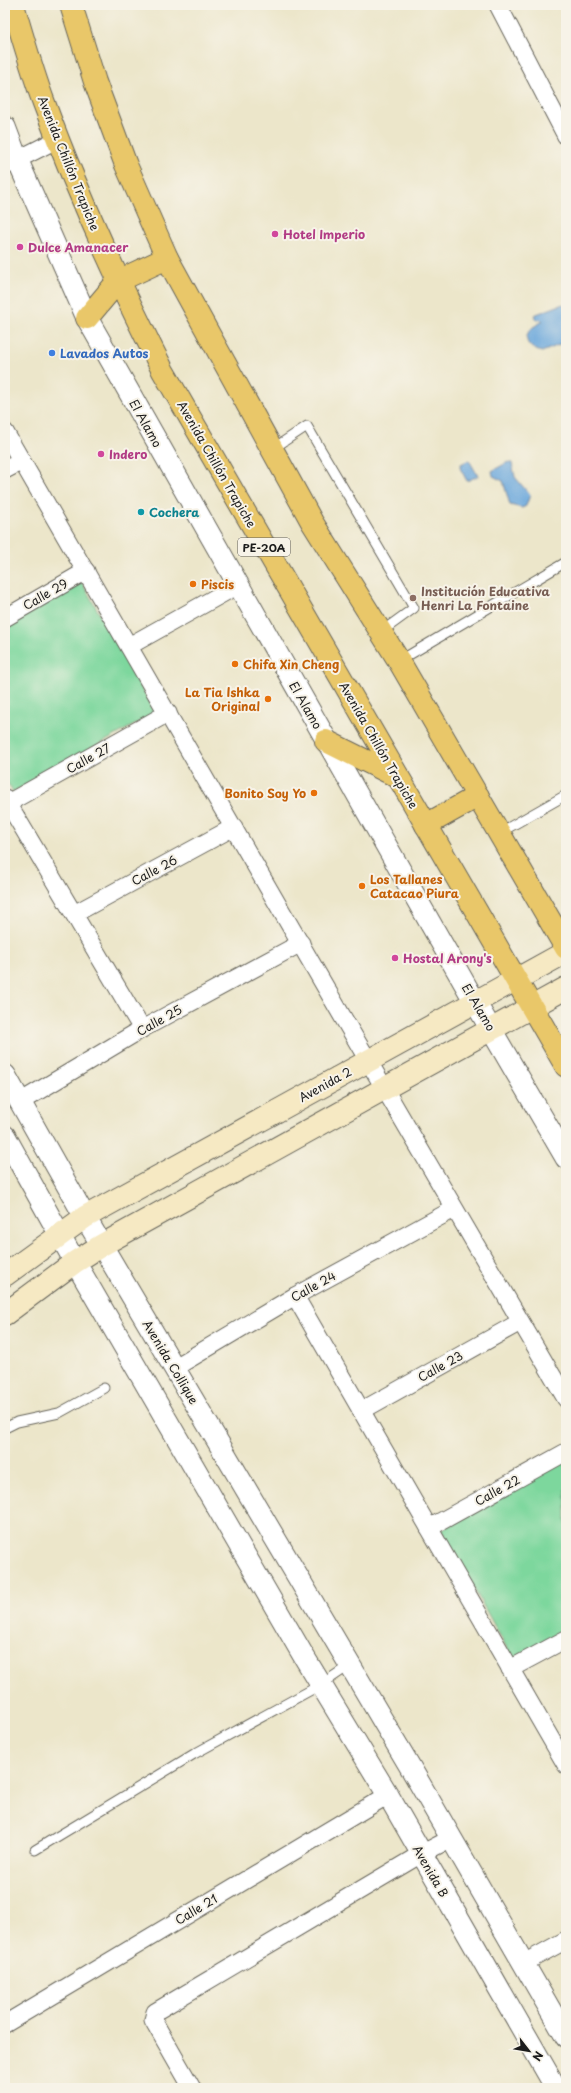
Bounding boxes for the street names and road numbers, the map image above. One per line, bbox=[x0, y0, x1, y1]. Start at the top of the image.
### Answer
street label: Avenida Chillón Trapiche bbox=[34, 93, 104, 233]
street label: El Alamo bbox=[125, 396, 167, 451]
street label: Avenida Chillón Trapiche bbox=[173, 397, 261, 531]
road number: PE-20A bbox=[238, 538, 290, 556]
street label: Calle 29 bbox=[19, 574, 71, 614]
street label: El Alamo bbox=[285, 678, 327, 733]
street label: Avenida Chillón Trapiche bbox=[335, 678, 423, 812]
street label: Calle 27 bbox=[63, 738, 113, 778]
street label: Calle 26 bbox=[128, 850, 180, 890]
street label: El Alamo bbox=[458, 980, 500, 1035]
street label: Calle 25 bbox=[133, 1000, 185, 1040]
street label: Avenida 2 bbox=[295, 1062, 355, 1106]
street label: Calle 24 bbox=[287, 1266, 339, 1306]
street label: Avenida Collique bbox=[139, 1316, 203, 1408]
street label: Calle 23 bbox=[414, 1346, 466, 1386]
street label: Calle 22 bbox=[471, 1470, 523, 1510]
street label: Avenida B bbox=[409, 1842, 453, 1900]
street label: Calle 21 bbox=[171, 1889, 221, 1929]

